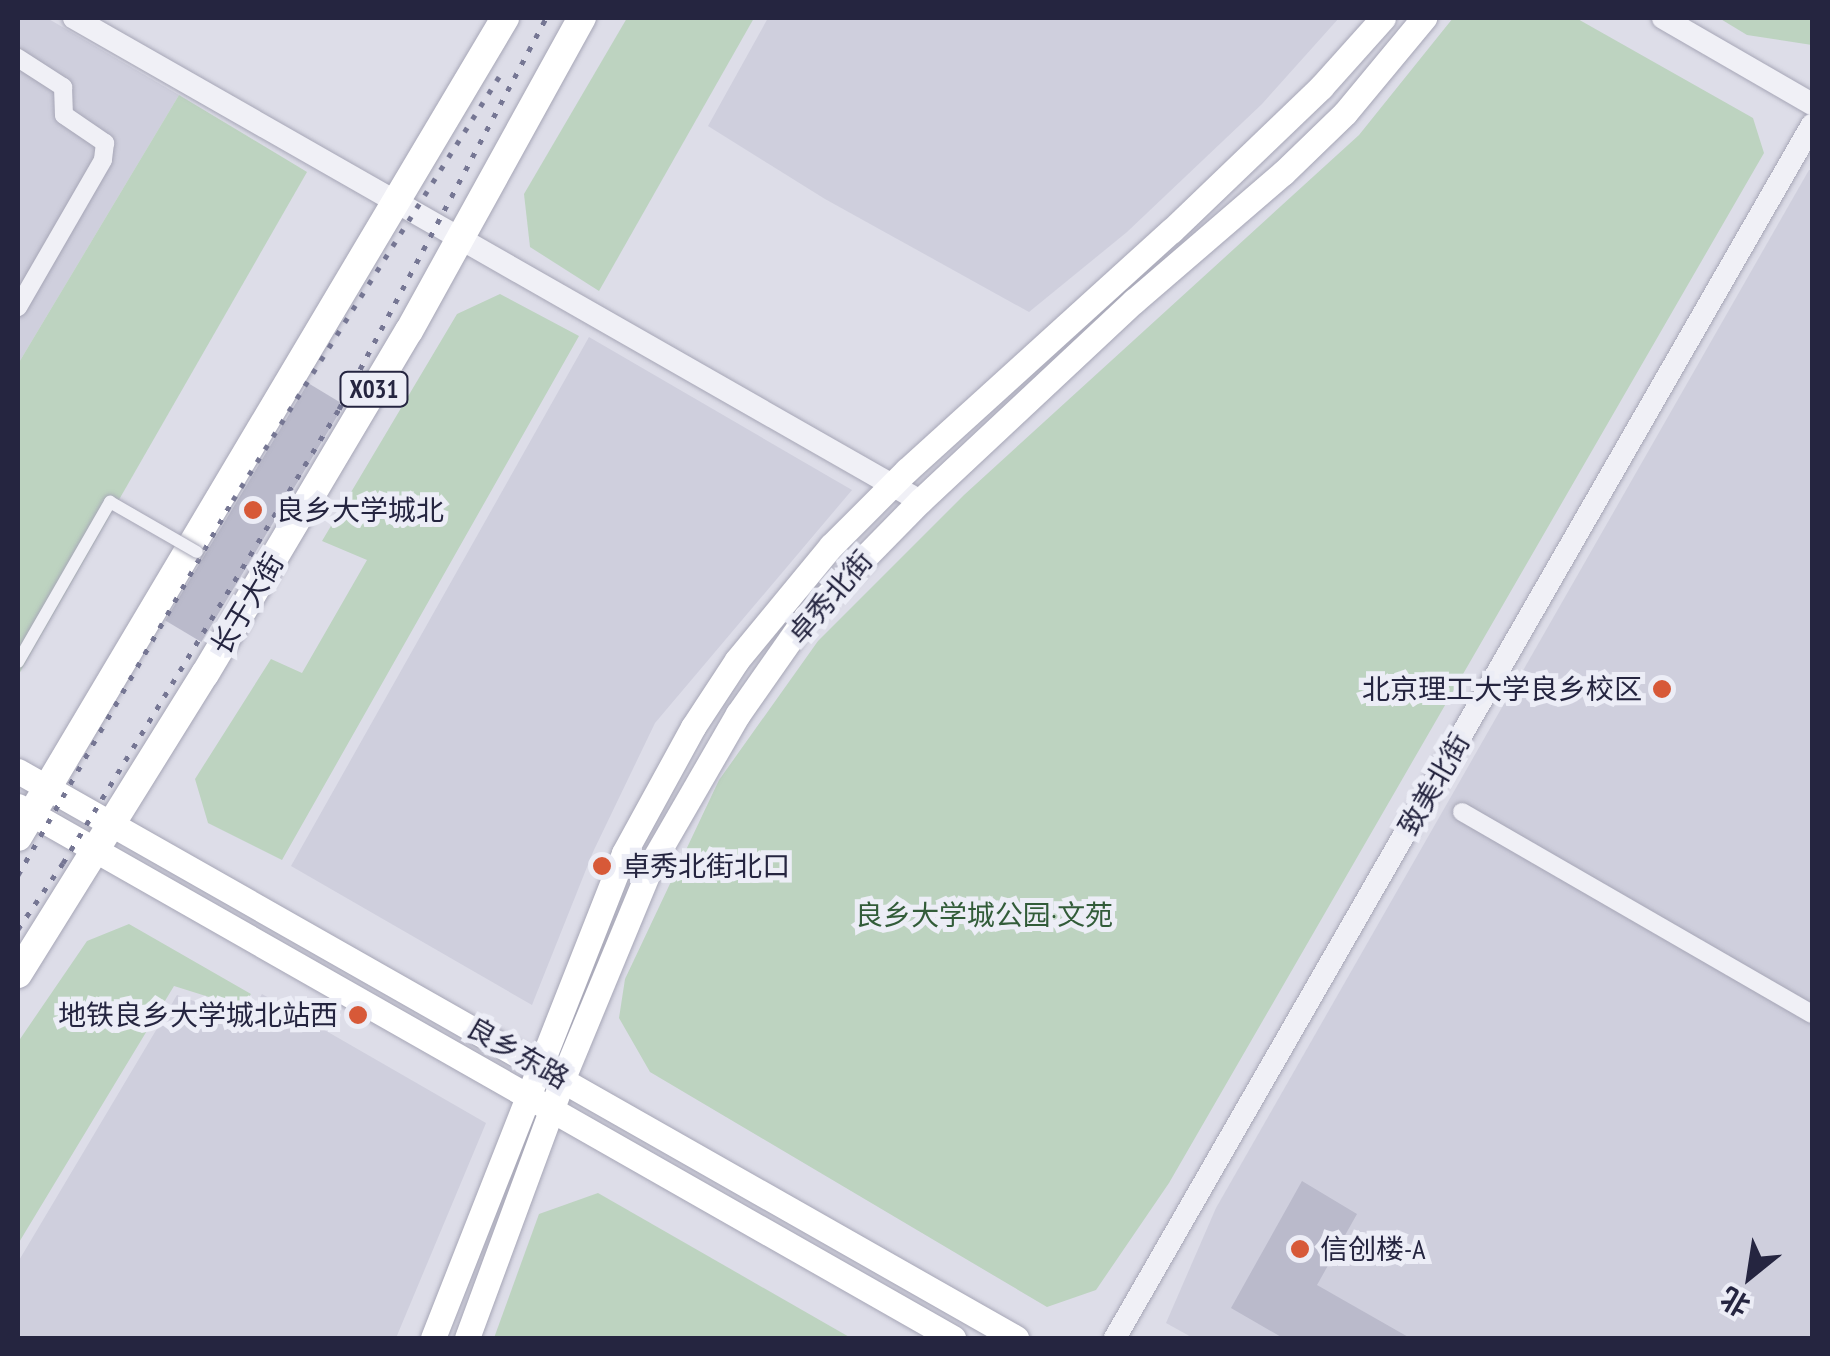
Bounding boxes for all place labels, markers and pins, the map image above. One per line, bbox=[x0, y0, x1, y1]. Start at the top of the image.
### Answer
place label: 良乡大学城北 bbox=[276, 493, 444, 527]
marker: 良乡大学城北 bbox=[240, 497, 266, 523]
place label: 北京理工大学良乡校区 bbox=[1362, 672, 1642, 706]
marker: 北京理工大学良乡校区 bbox=[1651, 678, 1673, 700]
place label: 卓秀北街北口 bbox=[622, 849, 790, 883]
marker: 卓秀北街北口 bbox=[591, 855, 613, 877]
place label: 地铁良乡大学城北站西 bbox=[58, 998, 338, 1032]
marker: 地铁良乡大学城北站西 bbox=[347, 1004, 369, 1026]
place label: 信创楼-A bbox=[1320, 1232, 1425, 1266]
marker: 信创楼-A bbox=[1289, 1238, 1311, 1260]

